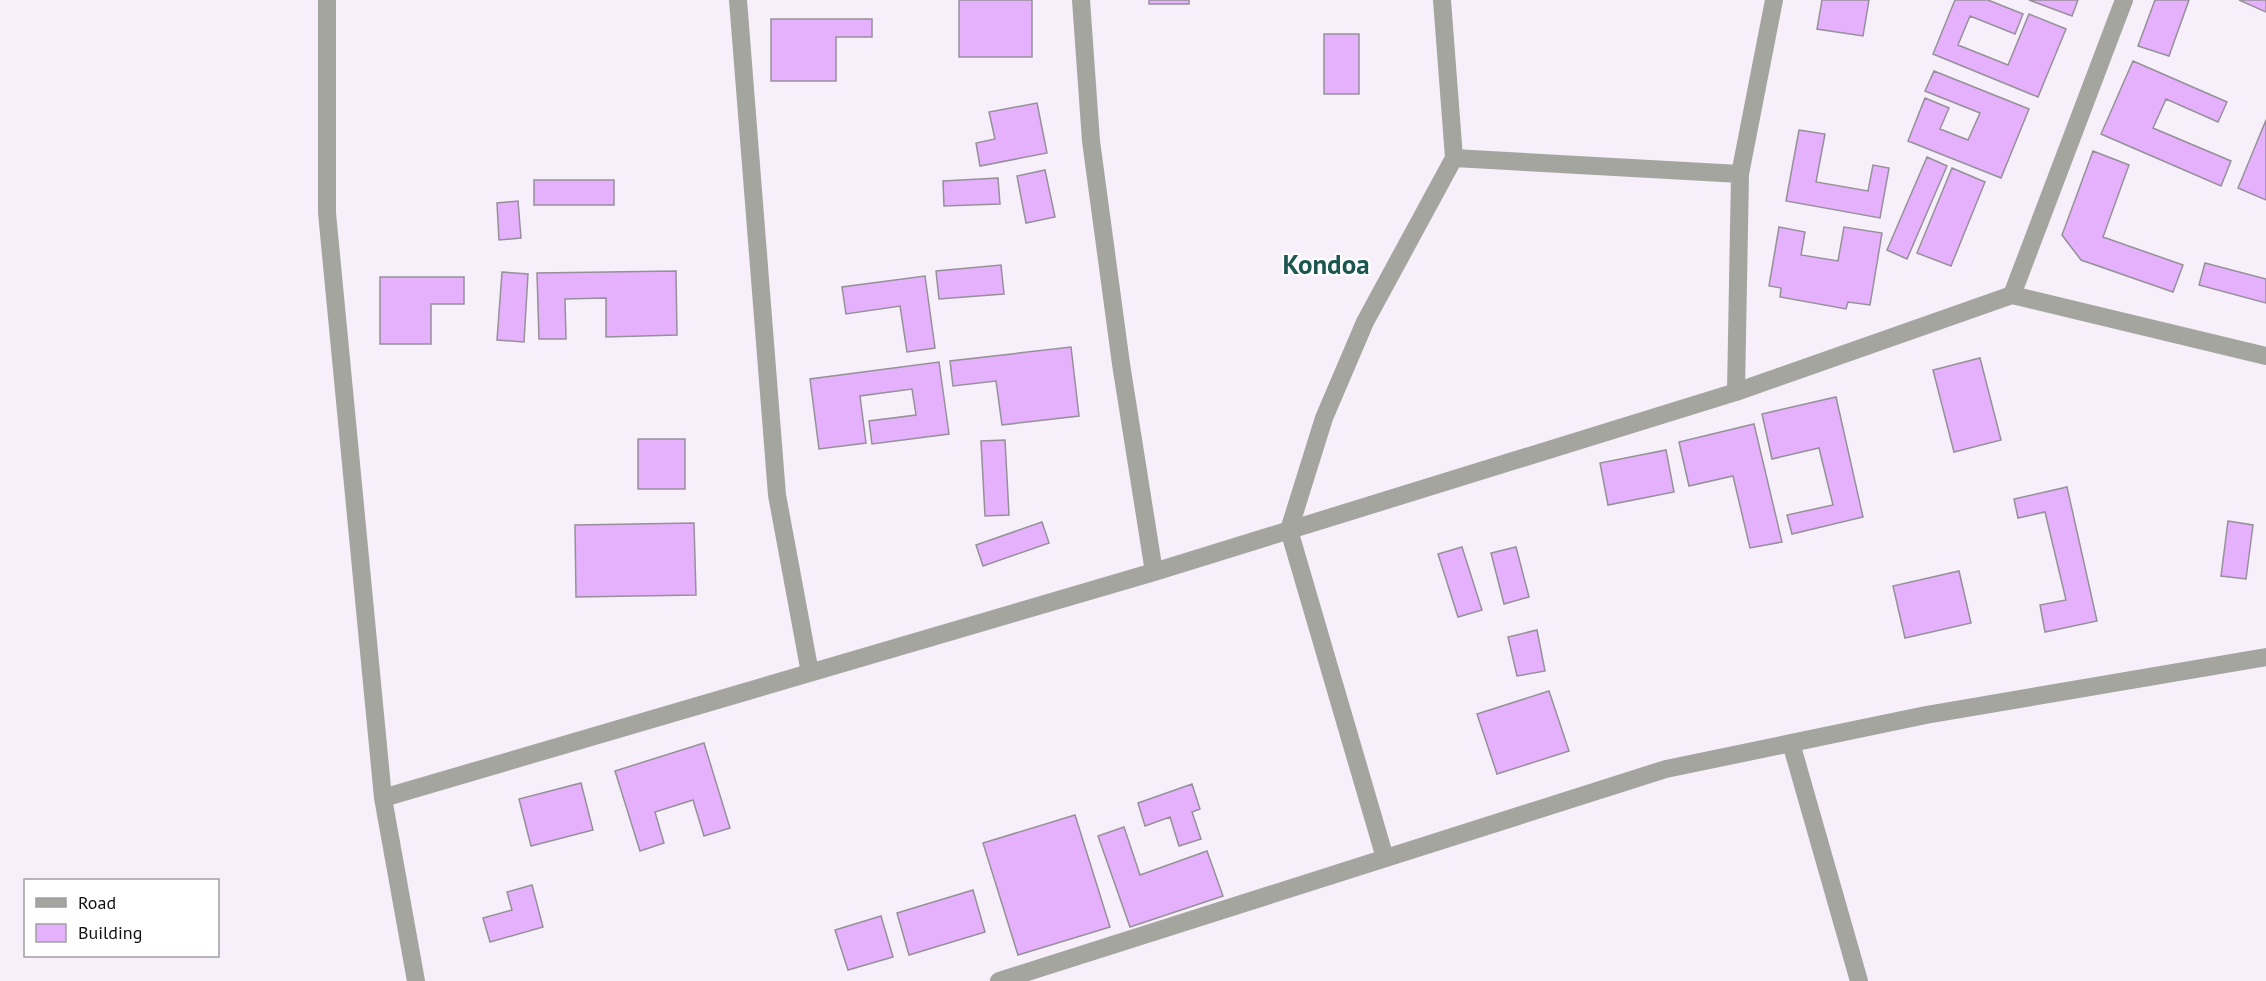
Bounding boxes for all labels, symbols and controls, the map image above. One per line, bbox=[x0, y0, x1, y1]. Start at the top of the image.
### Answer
district label: Kondoa bbox=[1282, 247, 1370, 281]
legend bbox=[24, 879, 219, 957]
text: Road bbox=[78, 891, 116, 914]
text: Building bbox=[78, 921, 142, 944]

